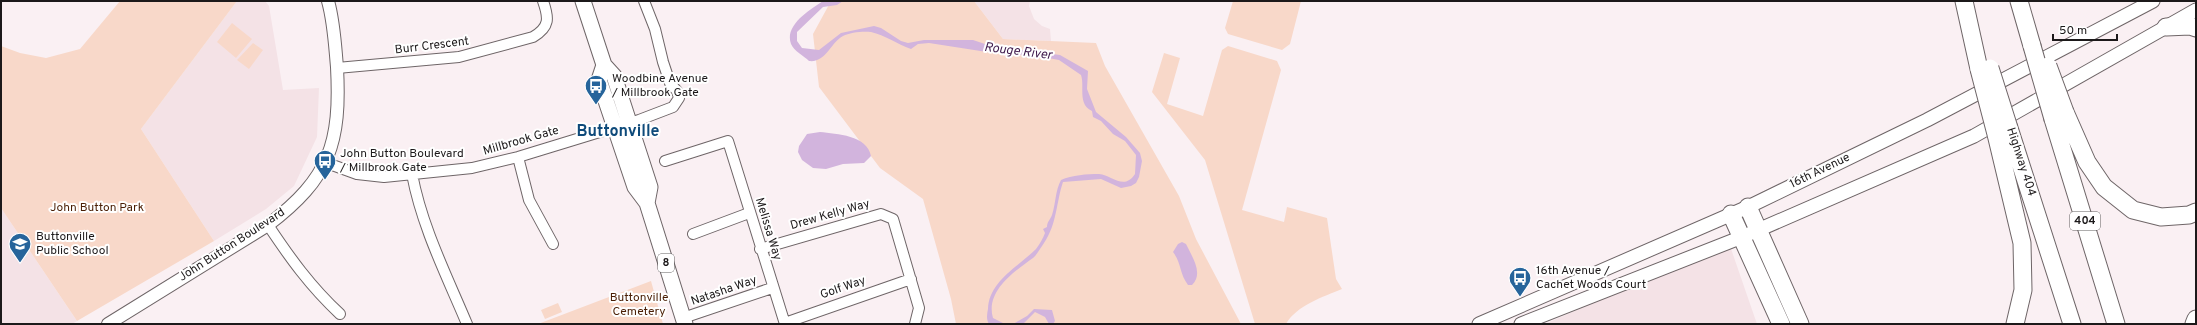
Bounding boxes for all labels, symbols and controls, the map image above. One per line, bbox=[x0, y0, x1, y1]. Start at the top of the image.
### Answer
scale bar bbox=[2053, 16, 2117, 42]
text: 50 m bbox=[2059, 23, 2087, 39]
street label: Burr Crescent bbox=[394, 34, 470, 58]
water label: Rouge River bbox=[983, 40, 1054, 64]
place label: Woodbine Avenue / Millbrook Gate bbox=[611, 71, 708, 101]
bus stop icon: Woodbine Avenue / Millbrook Gate bbox=[583, 73, 609, 106]
district label: Buttonville bbox=[576, 122, 660, 142]
street label: Millbrook Gate bbox=[481, 123, 561, 159]
street label: Highway 404 bbox=[2002, 126, 2040, 198]
place label: John Button Boulevard / Millbrook Gate bbox=[339, 146, 464, 176]
bus stop icon: John Button Boulevard / Millbrook Gate bbox=[312, 148, 338, 181]
street label: 16th Avenue bbox=[1787, 150, 1853, 192]
street label: Melissa Way bbox=[751, 196, 785, 262]
street label: Drew Kelly Way bbox=[788, 196, 872, 234]
park label: John Button Park bbox=[50, 200, 144, 216]
street label: John Button Boulevard bbox=[176, 205, 288, 285]
road number: 404 bbox=[2070, 212, 2100, 230]
place label: Buttonville Public School bbox=[36, 229, 109, 259]
school or university icon: Buttonville Public School bbox=[7, 231, 33, 264]
road number: 8 bbox=[658, 254, 674, 272]
place label: 16th Avenue / Cachet Woods Court bbox=[1536, 263, 1646, 293]
bus stop icon: 16th Avenue / Cachet Woods Court bbox=[1507, 265, 1533, 298]
street label: Natasha Way bbox=[689, 272, 759, 310]
street label: Golf Way bbox=[818, 273, 868, 303]
park label: Buttonville Cemetery bbox=[610, 290, 668, 320]

